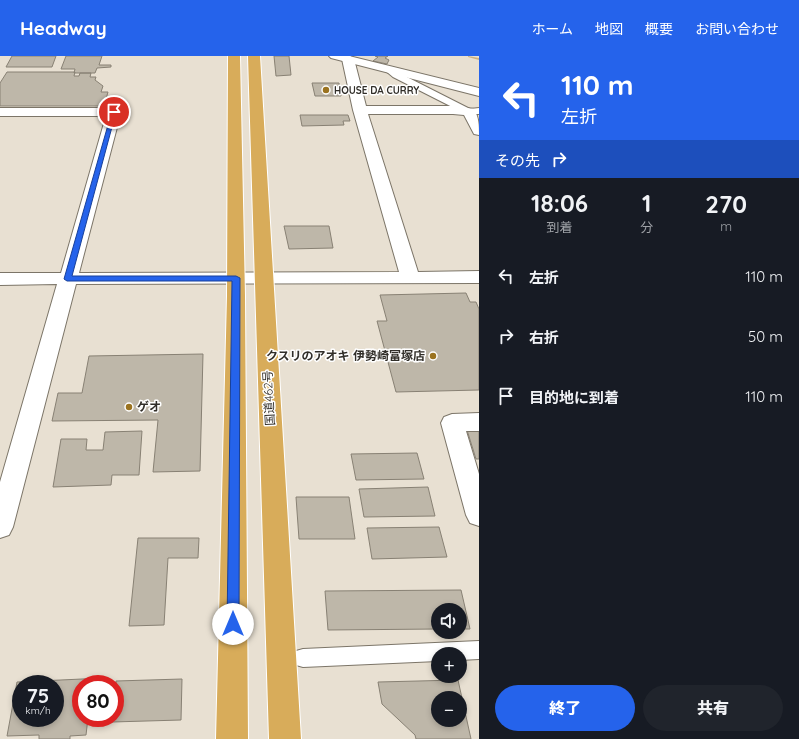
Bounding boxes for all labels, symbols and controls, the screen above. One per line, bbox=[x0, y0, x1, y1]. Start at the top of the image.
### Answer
text: Headway bbox=[20, 16, 107, 40]
text: ホーム bbox=[531, 20, 573, 38]
text: 地図 bbox=[595, 20, 623, 38]
text: 概要 bbox=[645, 20, 673, 38]
text: お問い合わせ bbox=[695, 20, 779, 38]
text: 110 m bbox=[561, 67, 634, 102]
icon: left bbox=[495, 72, 547, 124]
place label: HOUSE DA CURRY bbox=[334, 84, 419, 97]
marker: HOUSE DA CURRY bbox=[321, 85, 331, 95]
pin bbox=[97, 95, 131, 129]
icon: arrive bbox=[103, 101, 125, 123]
text: 左折 bbox=[561, 105, 597, 128]
icon: right bbox=[548, 148, 570, 170]
text: その先 bbox=[495, 151, 540, 170]
text: 18:06 bbox=[531, 188, 588, 218]
text: 1 bbox=[642, 188, 651, 218]
text: 270 bbox=[705, 189, 747, 219]
text: m bbox=[720, 218, 732, 234]
text: 到着 bbox=[547, 219, 573, 235]
text: 分 bbox=[640, 219, 653, 235]
icon: left bbox=[495, 265, 517, 287]
text: 110 m bbox=[745, 267, 783, 286]
text: 左折 bbox=[529, 268, 559, 287]
icon: right bbox=[495, 325, 517, 347]
text: 50 m bbox=[748, 327, 783, 346]
text: 右折 bbox=[529, 328, 559, 347]
place label: クスリのアオキ 伊勢崎富塚店 bbox=[266, 348, 425, 363]
marker: クスリのアオキ 伊勢崎富塚店 bbox=[428, 351, 438, 361]
street label: 国道462号 bbox=[260, 370, 277, 426]
icon: arrive bbox=[495, 385, 517, 407]
text: 110 m bbox=[745, 387, 783, 406]
text: 目的地に到着 bbox=[529, 388, 619, 407]
place label: ゲオ bbox=[137, 399, 161, 414]
marker: ゲオ bbox=[124, 402, 134, 412]
position arrow bbox=[212, 603, 254, 645]
map controls bbox=[431, 603, 467, 727]
button: sound bbox=[431, 603, 467, 639]
button: + bbox=[431, 647, 467, 683]
speed limit sign: 80 bbox=[72, 675, 124, 727]
text: 75 bbox=[27, 683, 49, 708]
button: 終了 bbox=[495, 685, 635, 731]
button: 共有 bbox=[643, 685, 783, 731]
button: − bbox=[431, 691, 467, 727]
text: km/h bbox=[25, 704, 51, 717]

